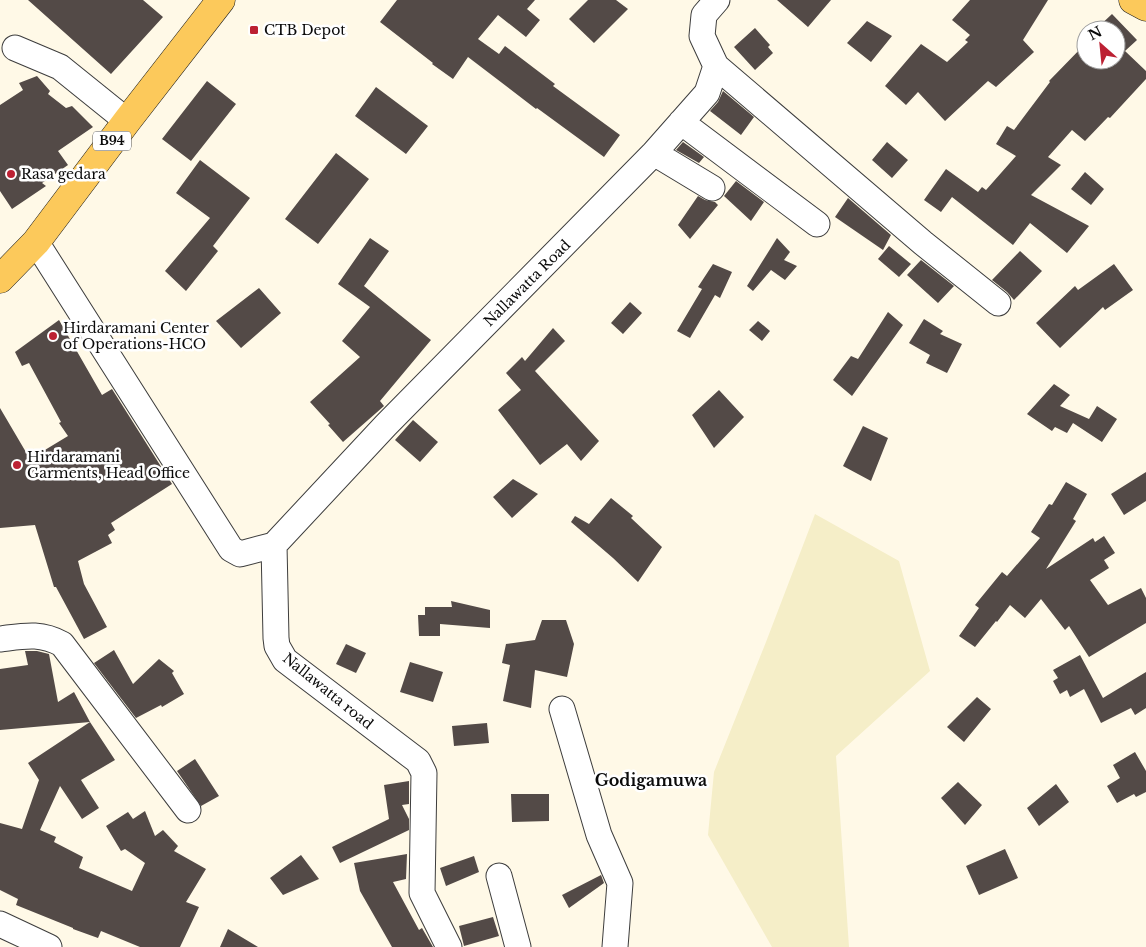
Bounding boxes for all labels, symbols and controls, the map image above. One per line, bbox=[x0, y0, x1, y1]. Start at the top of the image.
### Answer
north arrow bbox=[1076, 20, 1126, 70]
place label: CTB Depot bbox=[264, 21, 346, 39]
text: N bbox=[1085, 22, 1105, 44]
marker: CTB Depot bbox=[248, 24, 260, 36]
road number: B94 bbox=[93, 132, 131, 150]
place label: Rasa gedara bbox=[21, 165, 106, 183]
marker: Rasa gedara bbox=[5, 168, 17, 180]
street label: Nallawatta Road bbox=[480, 235, 575, 330]
place label: Hirdaramani Center of Operations-HCO bbox=[63, 319, 209, 353]
marker: Hirdaramani Center of Operations-HCO bbox=[47, 330, 59, 342]
place label: Hirdaramani Garments, Head Office bbox=[27, 448, 190, 482]
marker: Hirdaramani Garments, Head Office bbox=[11, 459, 23, 471]
street label: Nallawatta road bbox=[279, 649, 377, 733]
district label: Godigamuwa bbox=[595, 770, 707, 790]

